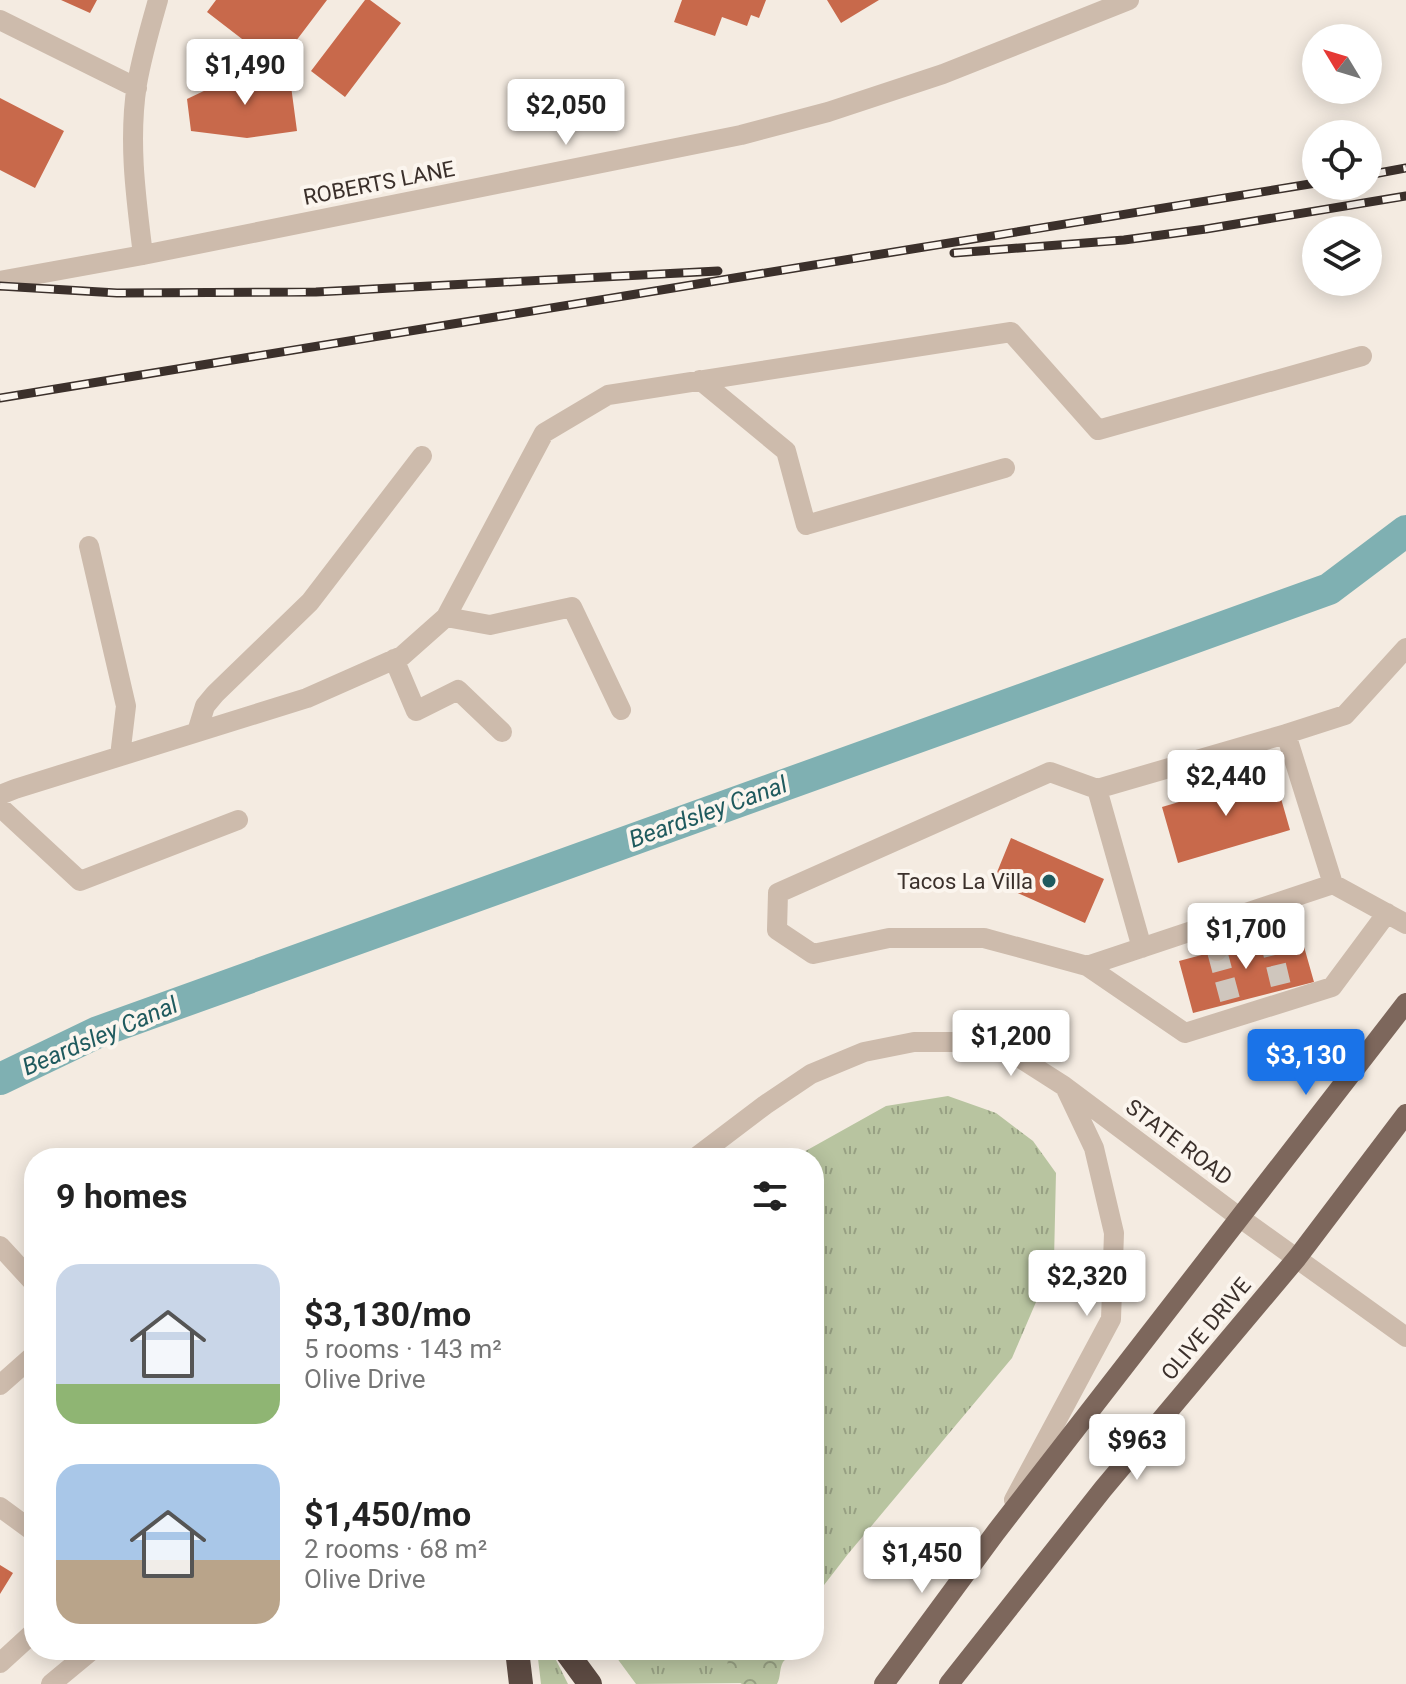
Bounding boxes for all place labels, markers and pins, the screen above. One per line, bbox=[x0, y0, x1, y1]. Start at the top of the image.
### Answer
pin: $1,490 bbox=[180, 39, 310, 107]
pin: $2,050 bbox=[501, 79, 631, 147]
pin: $2,440 bbox=[1161, 750, 1291, 818]
place label: Tacos La Villa bbox=[897, 869, 1033, 894]
marker: Tacos La Villa bbox=[1040, 872, 1058, 890]
pin: $1,700 bbox=[1181, 903, 1311, 971]
pin: $1,200 bbox=[946, 1010, 1076, 1078]
pin: $3,130 bbox=[1241, 1029, 1371, 1097]
pin: $2,320 bbox=[1022, 1250, 1152, 1318]
pin: $963 bbox=[1090, 1414, 1184, 1482]
pin: $1,450 bbox=[857, 1527, 987, 1595]

